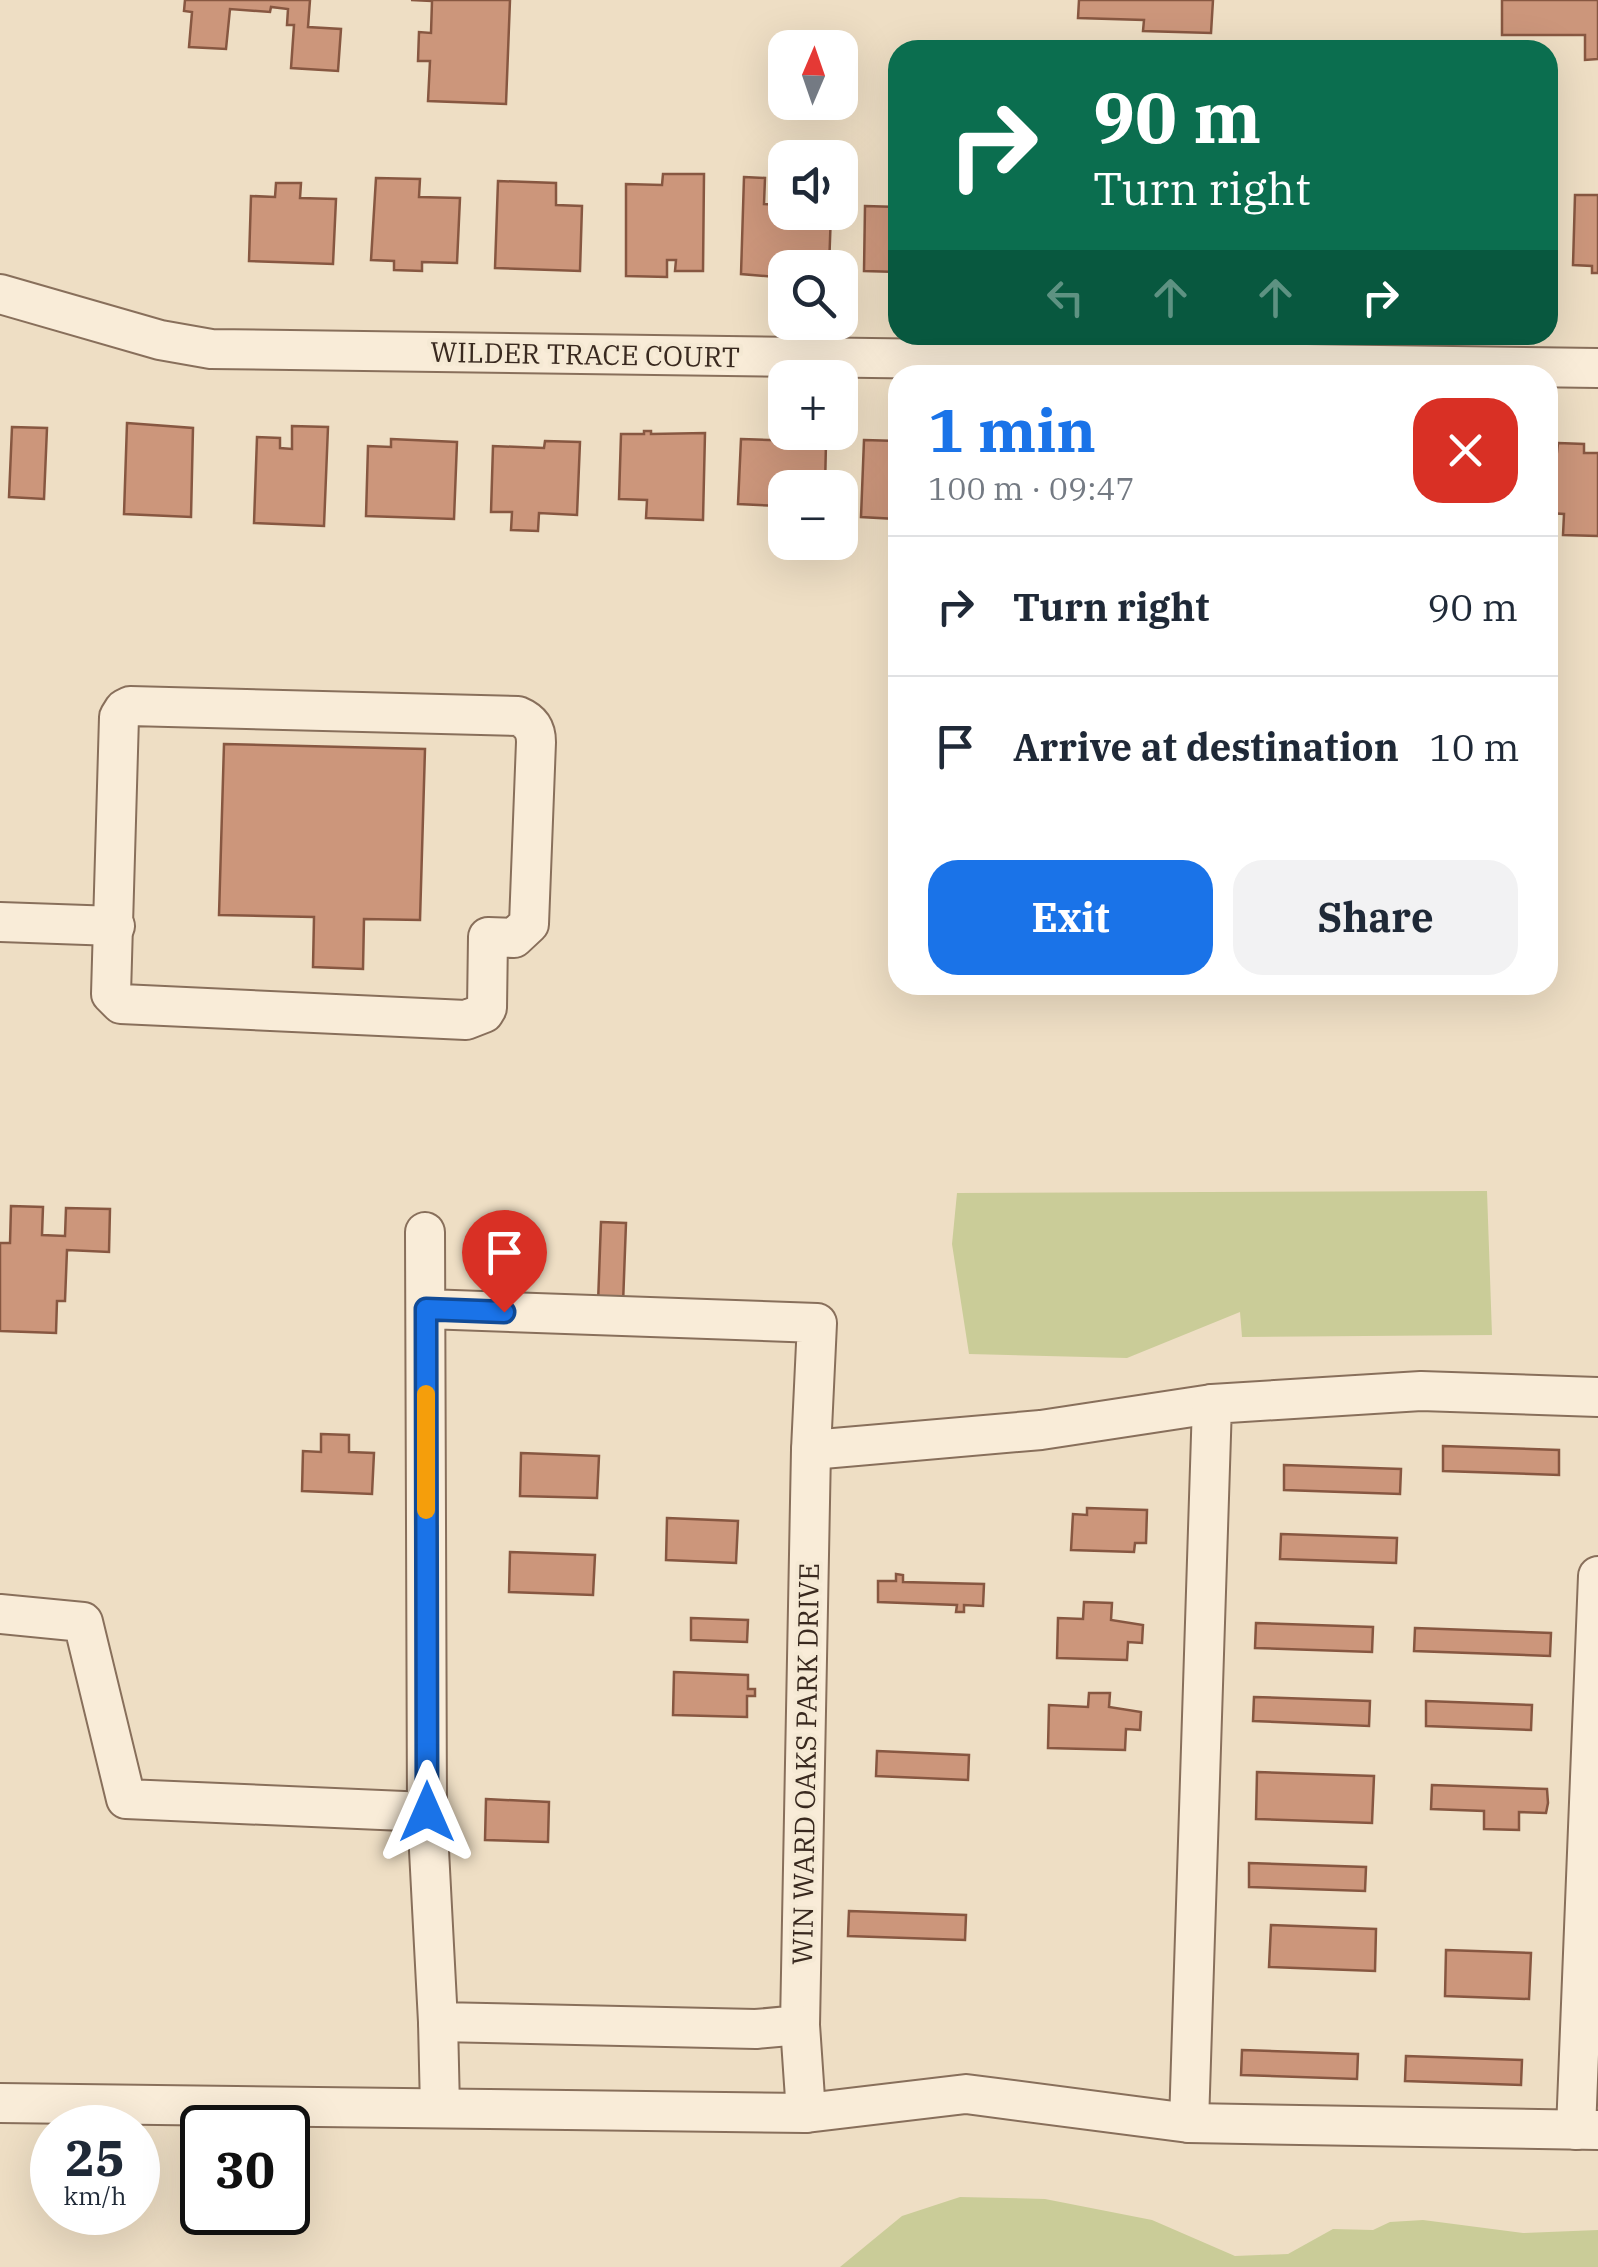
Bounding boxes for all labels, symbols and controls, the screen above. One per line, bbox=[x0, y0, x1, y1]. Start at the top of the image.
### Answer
north arrow bbox=[768, 30, 858, 120]
map controls bbox=[768, 30, 858, 560]
text: 90 m bbox=[1093, 71, 1261, 162]
icon: right bbox=[928, 80, 1058, 210]
button: sound bbox=[768, 140, 858, 230]
text: Turn right bbox=[1093, 159, 1311, 217]
button: search bbox=[768, 250, 858, 340]
icon: left bbox=[1038, 270, 1093, 325]
icon: ahead bbox=[1143, 270, 1198, 325]
icon: ahead bbox=[1248, 270, 1303, 325]
icon: right bbox=[1353, 270, 1408, 325]
street label: WILDER TRACE COURT bbox=[430, 333, 740, 375]
button: + bbox=[768, 360, 858, 450]
text: 1 min bbox=[928, 390, 1096, 469]
button: close bbox=[1413, 398, 1518, 503]
text: 100 m · 09:47 bbox=[928, 467, 1135, 509]
button: − bbox=[768, 470, 858, 560]
icon: right bbox=[928, 579, 983, 634]
text: Turn right bbox=[1013, 582, 1209, 631]
text: 90 m bbox=[1427, 582, 1518, 631]
icon: arrive bbox=[928, 719, 983, 774]
text: Arrive at destination bbox=[1013, 722, 1399, 771]
text: 10 m bbox=[1429, 722, 1520, 771]
button: Exit bbox=[928, 860, 1213, 975]
button: Share bbox=[1233, 860, 1518, 975]
pin bbox=[462, 1210, 547, 1313]
icon: arrive bbox=[477, 1225, 532, 1280]
street label: WIN WARD OAKS PARK DRIVE bbox=[783, 1563, 827, 1965]
position arrow bbox=[375, 1760, 479, 1864]
speed limit sign: 30 bbox=[180, 2105, 310, 2235]
text: 25 bbox=[65, 2125, 125, 2190]
text: km/h bbox=[63, 2179, 127, 2212]

